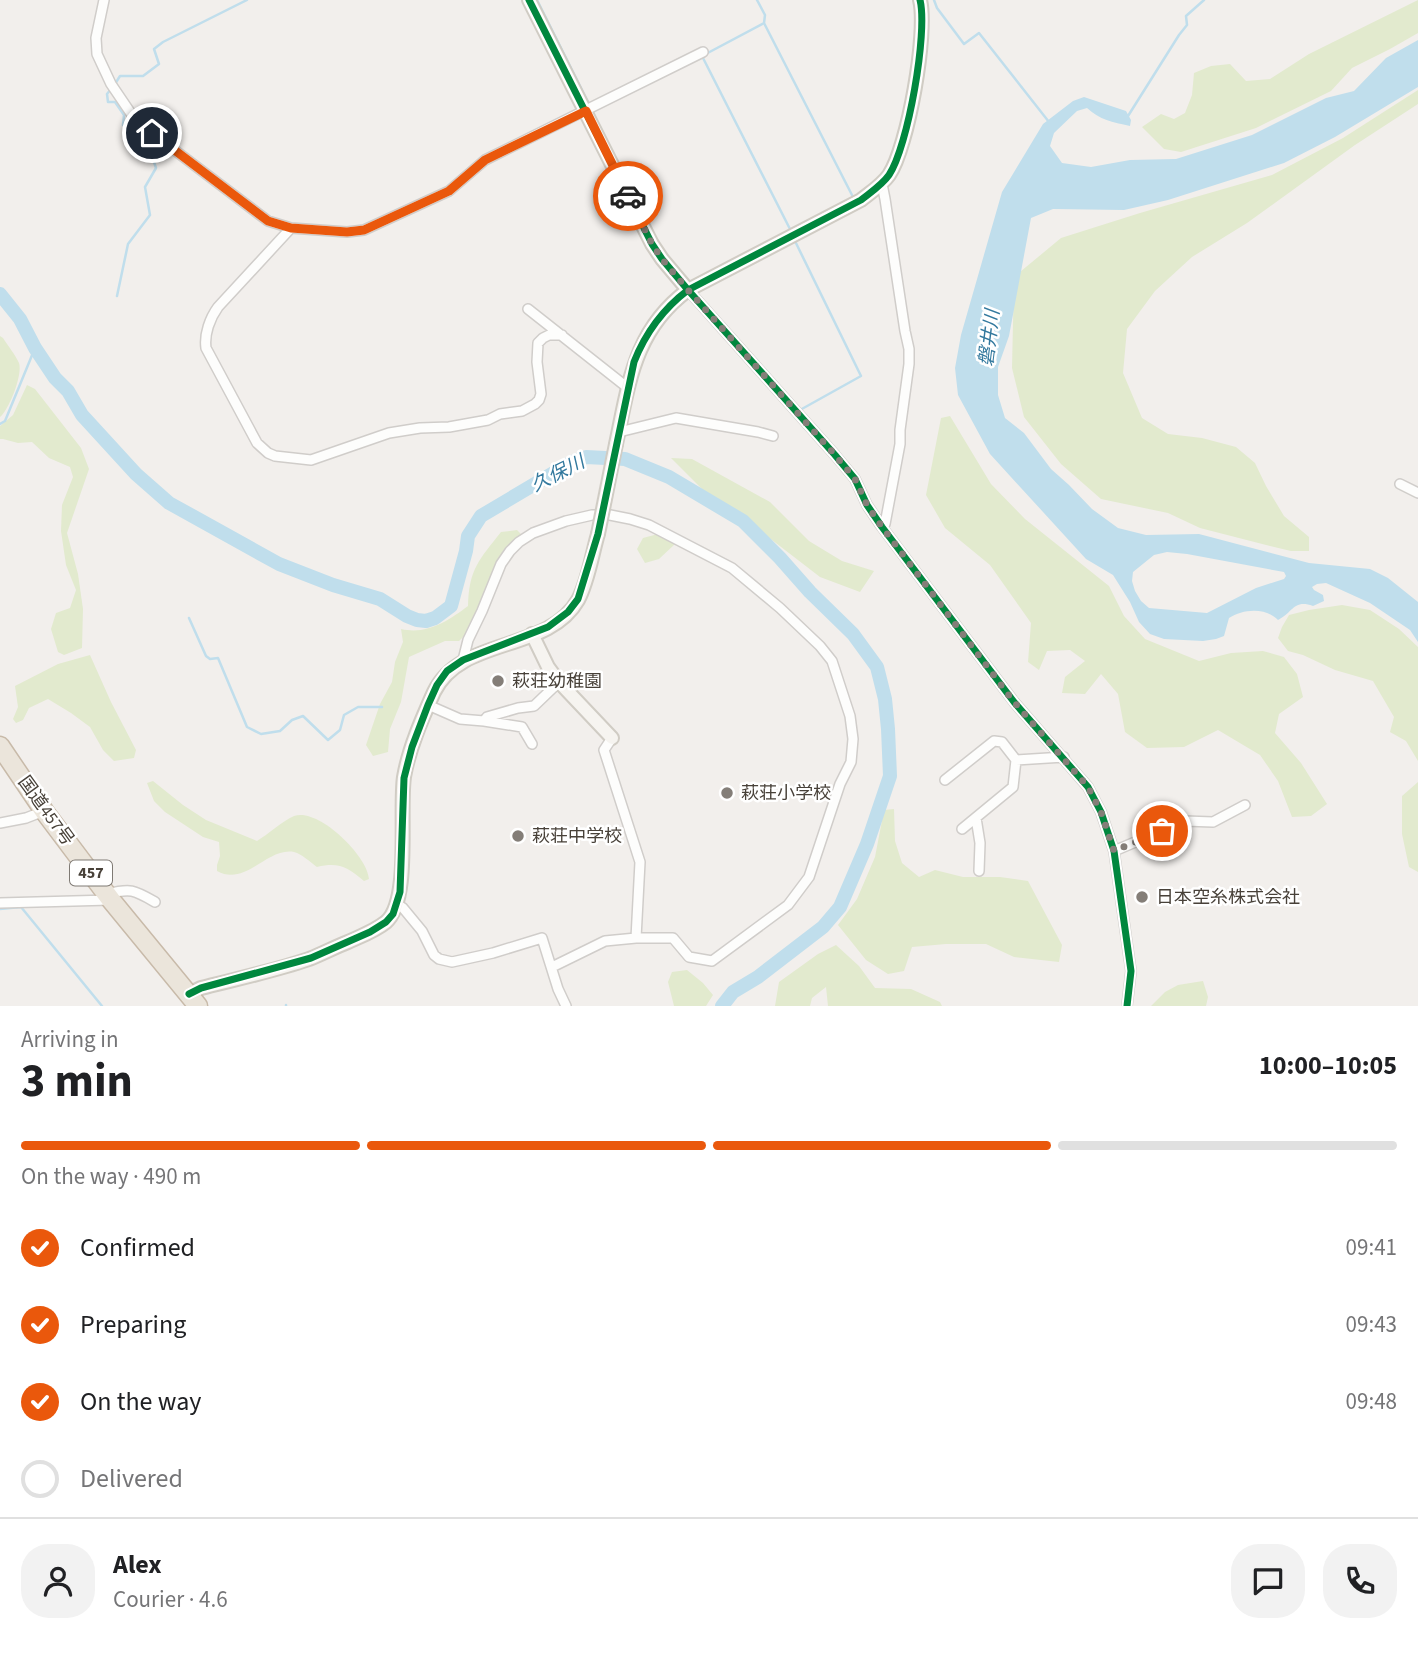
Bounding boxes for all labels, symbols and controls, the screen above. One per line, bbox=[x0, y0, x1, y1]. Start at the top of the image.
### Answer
pin bbox=[122, 103, 182, 163]
icon: home bbox=[133, 114, 171, 152]
courier bbox=[593, 161, 663, 231]
icon: car bbox=[609, 177, 647, 215]
water label: 磐井川 bbox=[973, 306, 1007, 368]
water label: 久保川 bbox=[526, 448, 591, 499]
place label: 萩荘幼稚園 bbox=[512, 669, 602, 694]
marker: 萩荘幼稚園 bbox=[490, 673, 506, 689]
street label: 国道457号 bbox=[12, 771, 80, 851]
place label: 萩荘小学校 bbox=[741, 781, 831, 806]
marker: 萩荘小学校 bbox=[719, 785, 735, 801]
pin bbox=[1132, 801, 1192, 861]
icon: bag bbox=[1143, 812, 1181, 850]
place label: 萩荘中学校 bbox=[532, 824, 622, 849]
marker: 萩荘中学校 bbox=[510, 828, 526, 844]
road number: 457 bbox=[70, 860, 112, 886]
place label: 日本空糸株式会社 bbox=[1156, 885, 1300, 910]
marker: 日本空糸株式会社 bbox=[1134, 889, 1150, 905]
text: Arriving in bbox=[21, 1023, 119, 1056]
text: 10:00–10:05 bbox=[1259, 1047, 1397, 1084]
text: 3 min bbox=[21, 1049, 133, 1114]
text: On the way · 490 m bbox=[21, 1160, 201, 1193]
icon: check bbox=[21, 1229, 59, 1267]
text: Confirmed bbox=[80, 1229, 195, 1266]
text: 09:41 bbox=[1346, 1231, 1397, 1264]
icon: check bbox=[21, 1306, 59, 1344]
text: Preparing bbox=[80, 1306, 186, 1343]
text: 09:43 bbox=[1346, 1308, 1397, 1341]
icon: check bbox=[21, 1383, 59, 1421]
text: On the way bbox=[80, 1383, 201, 1420]
text: 09:48 bbox=[1346, 1385, 1397, 1418]
text: Delivered bbox=[80, 1460, 183, 1497]
button: person bbox=[21, 1544, 95, 1618]
button: chat bbox=[1231, 1544, 1305, 1618]
button: phone bbox=[1323, 1544, 1397, 1618]
text: Alex bbox=[113, 1546, 162, 1583]
text: Courier · 4.6 bbox=[113, 1583, 228, 1616]

